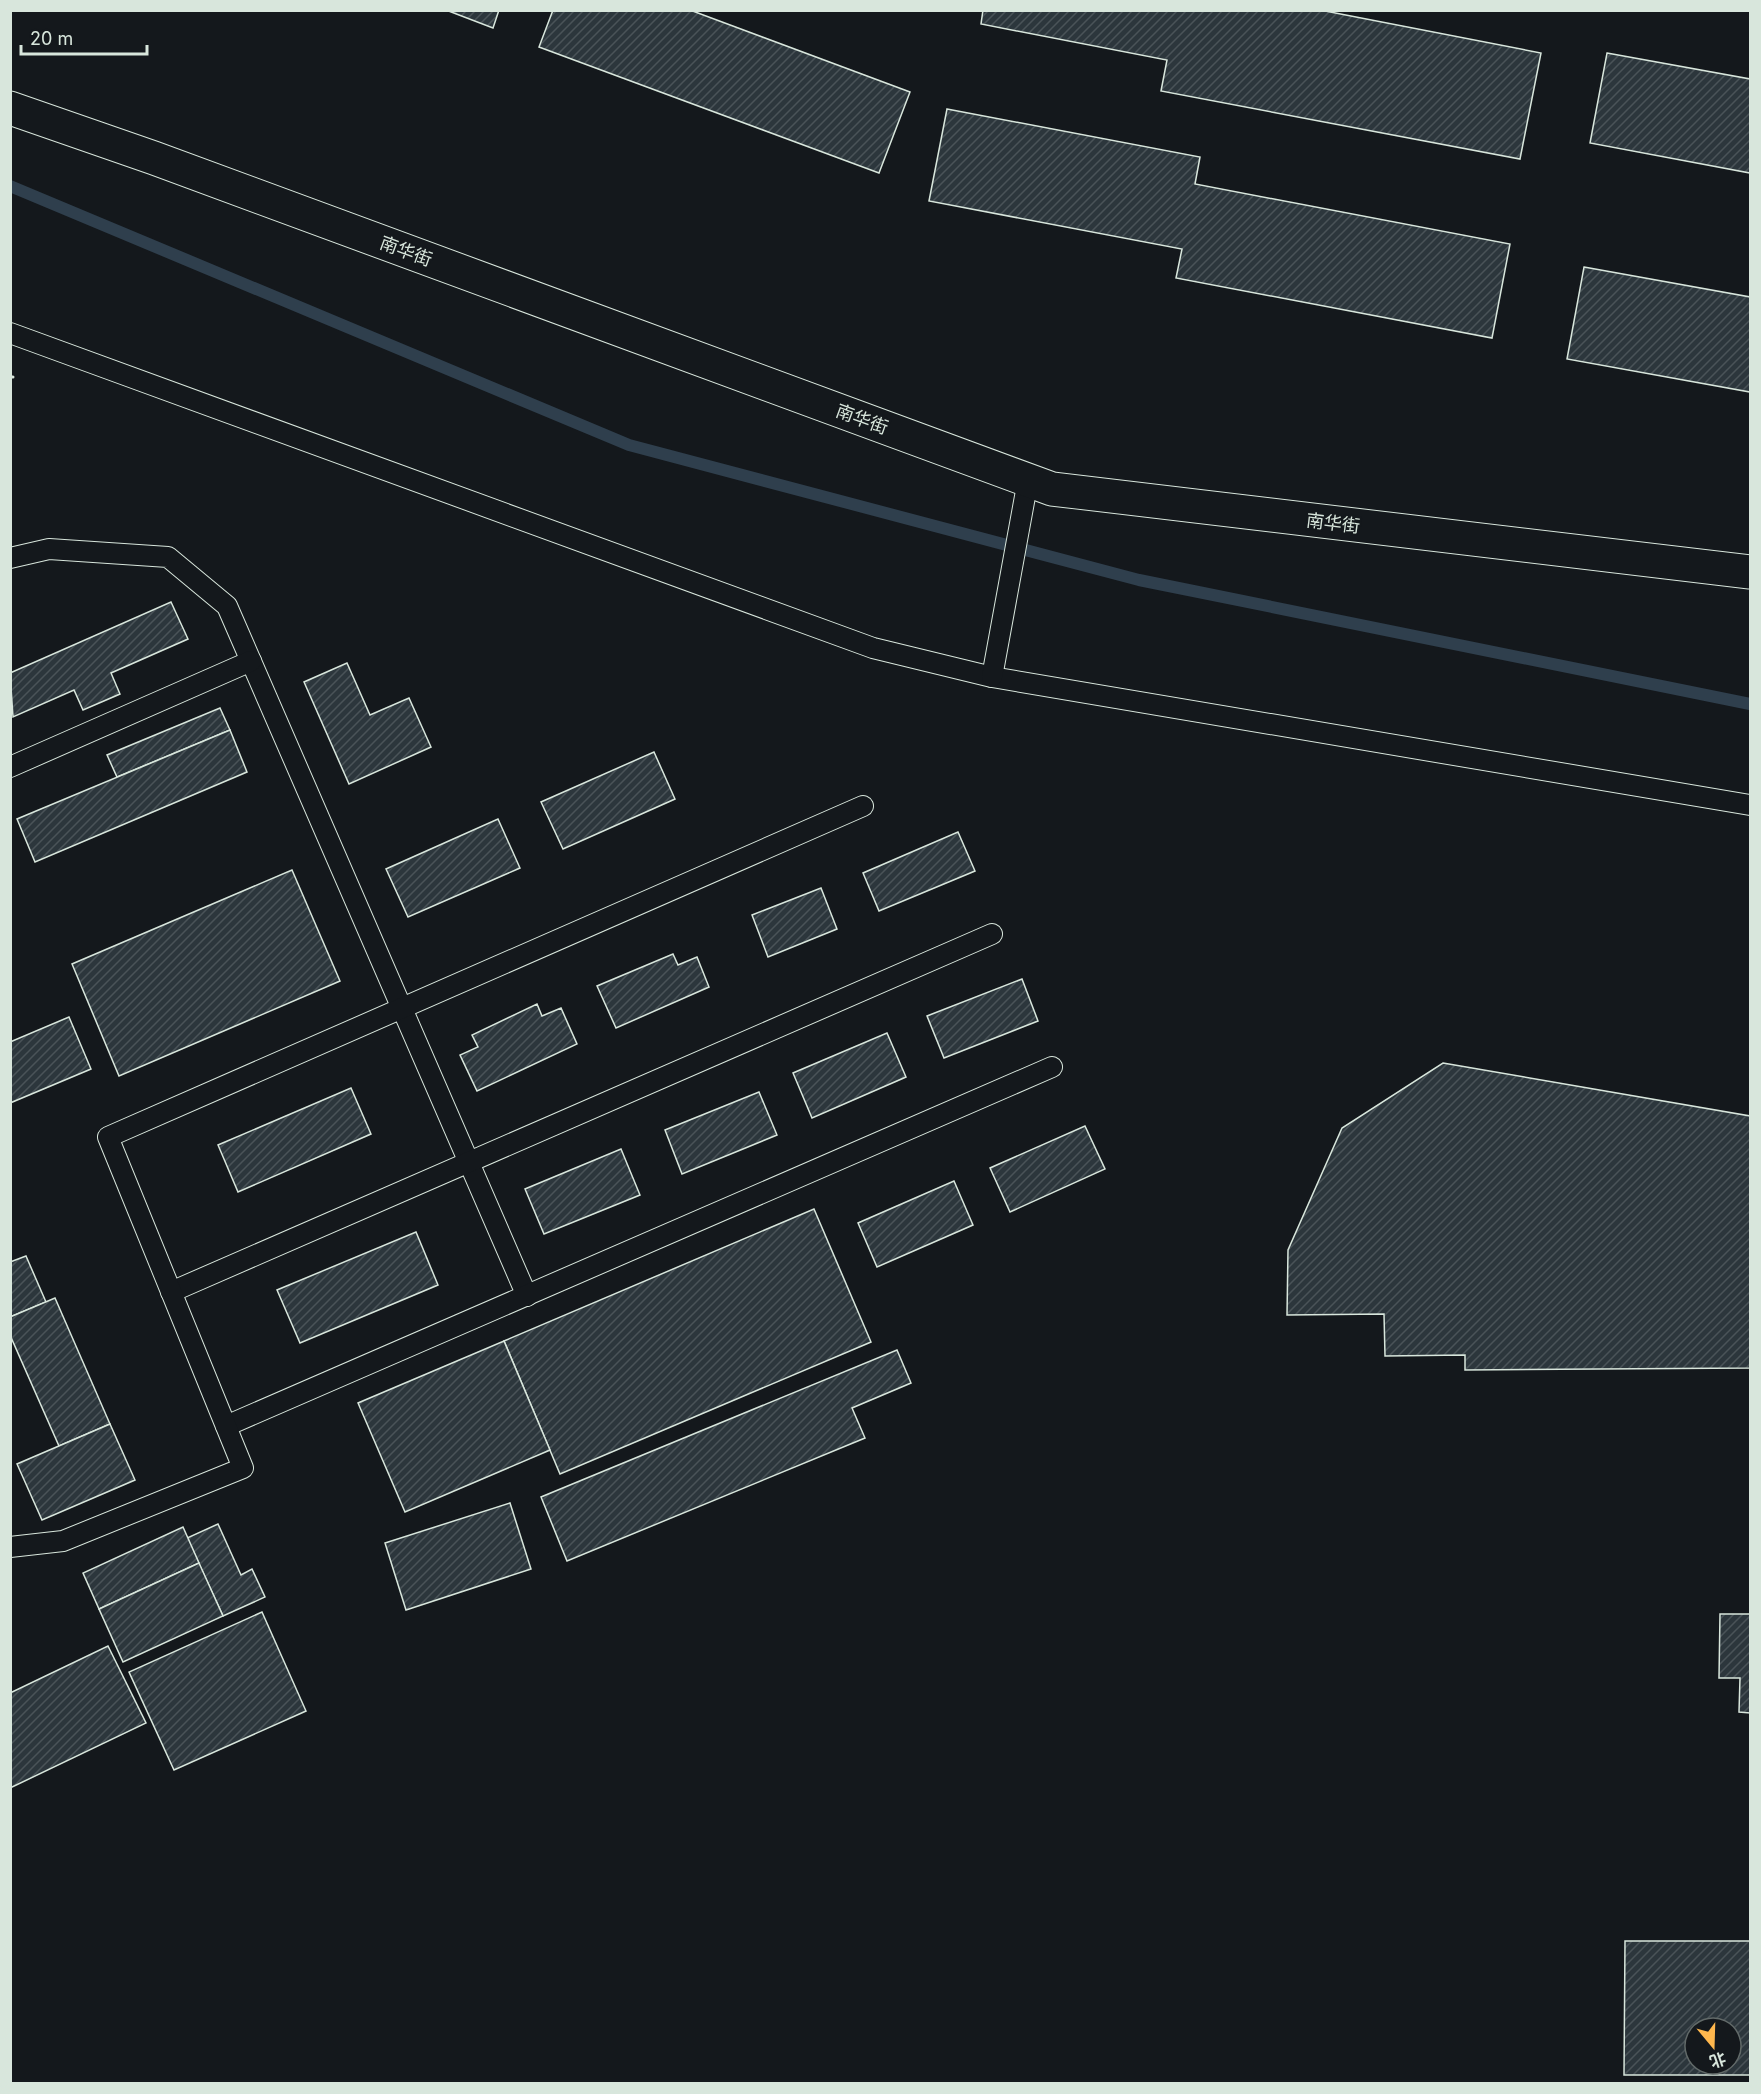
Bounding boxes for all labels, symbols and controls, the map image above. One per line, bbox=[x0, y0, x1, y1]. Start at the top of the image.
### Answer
scale bar bbox=[21, 18, 147, 56]
text: 20 m bbox=[30, 28, 73, 49]
street label: 南华街 bbox=[377, 232, 435, 270]
street label: 南华街 bbox=[833, 400, 891, 438]
street label: 南华街 bbox=[1305, 509, 1361, 537]
north arrow bbox=[1683, 2016, 1743, 2076]
text: 北 bbox=[1707, 2048, 1729, 2072]

